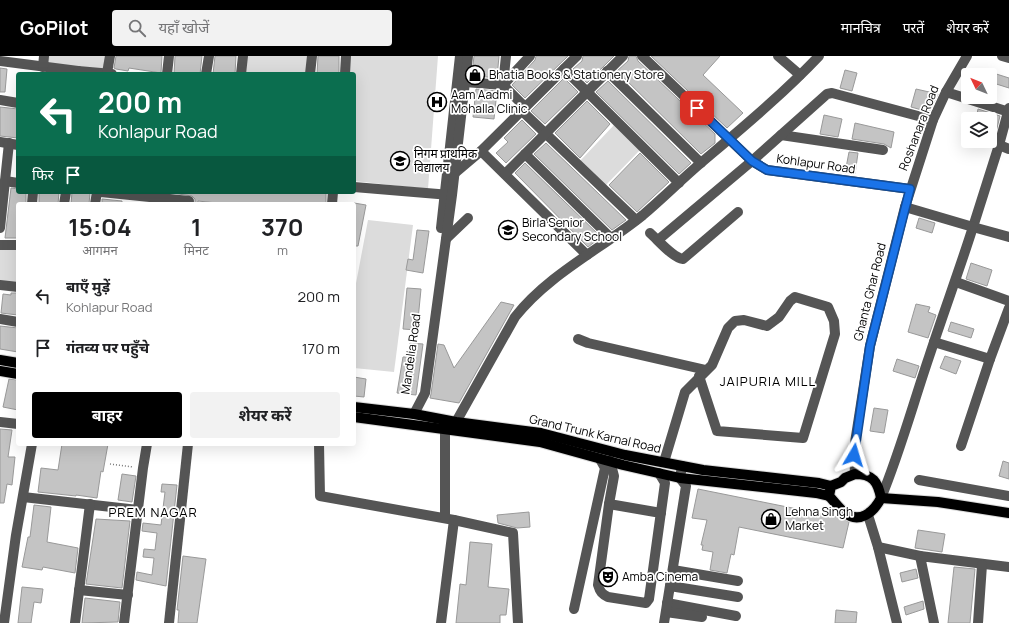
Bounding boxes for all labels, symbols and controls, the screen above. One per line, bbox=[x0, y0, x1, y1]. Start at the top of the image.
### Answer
search box bbox=[112, 10, 392, 46]
text: GoPilot bbox=[20, 15, 88, 41]
icon: search bbox=[126, 17, 148, 39]
text: यहाँ खोजें bbox=[158, 17, 209, 38]
text: मानचित्र bbox=[841, 18, 881, 37]
text: परतें bbox=[903, 18, 924, 37]
text: शेयर करें bbox=[946, 18, 989, 37]
shop icon: Bhatia Books & Stationery Store bbox=[464, 64, 486, 86]
place label: Bhatia Books & Stationery Store bbox=[489, 66, 664, 83]
north arrow bbox=[961, 68, 997, 104]
map controls bbox=[961, 68, 997, 148]
text: 200 m bbox=[98, 83, 182, 121]
street label: Roshanara Road bbox=[894, 83, 943, 173]
place label: Aam Aadmi Mohalla Clinic bbox=[451, 86, 528, 117]
icon: left bbox=[32, 88, 84, 140]
hospital icon: Aam Aadmi Mohalla Clinic bbox=[426, 91, 448, 113]
pin bbox=[680, 91, 714, 125]
icon: arrive bbox=[686, 97, 708, 119]
button: layers bbox=[961, 112, 997, 148]
text: Kohlapur Road bbox=[98, 119, 218, 143]
place label: निगम प्राथमिक विद्यालय bbox=[414, 145, 478, 176]
school or university icon: निगम प्राथमिक विद्यालय bbox=[389, 150, 411, 172]
street label: Kohlapur Road bbox=[775, 150, 857, 177]
text: फिर bbox=[32, 164, 54, 185]
icon: arrive bbox=[62, 164, 84, 186]
text: 15:04 bbox=[68, 210, 132, 243]
text: 1 bbox=[191, 210, 202, 243]
text: 370 bbox=[261, 210, 304, 243]
place label: Birla Senior Secondary School bbox=[522, 214, 622, 245]
school or university icon: Birla Senior Secondary School bbox=[497, 219, 519, 241]
text: आगमन bbox=[82, 241, 118, 259]
text: मिनट bbox=[184, 241, 209, 259]
text: m bbox=[277, 241, 288, 259]
street label: Ghanta Ghar Road bbox=[849, 241, 890, 343]
text: बाएँ मुड़ें bbox=[66, 276, 110, 297]
icon: left bbox=[32, 285, 54, 307]
text: 200 m bbox=[297, 286, 340, 307]
text: Kohlapur Road bbox=[66, 298, 152, 316]
street label: Mandelia Road bbox=[396, 313, 425, 395]
icon: arrive bbox=[32, 337, 54, 359]
text: गंतव्य पर पहुँचे bbox=[66, 337, 149, 358]
text: 170 m bbox=[302, 338, 340, 359]
district label: JAIPURIA MILL bbox=[720, 372, 816, 390]
button: बाहर bbox=[32, 392, 182, 438]
button: शेयर करें bbox=[190, 392, 340, 438]
street label: Grand Trunk Karnal Road bbox=[527, 410, 663, 457]
position arrow bbox=[833, 434, 875, 476]
district label: PREM NAGAR bbox=[108, 503, 198, 521]
place label: Lehna Singh Market bbox=[785, 503, 853, 534]
shop icon: Lehna Singh Market bbox=[760, 508, 782, 530]
theatre icon: Amba Cinema bbox=[597, 566, 619, 588]
place label: Amba Cinema bbox=[622, 568, 698, 585]

